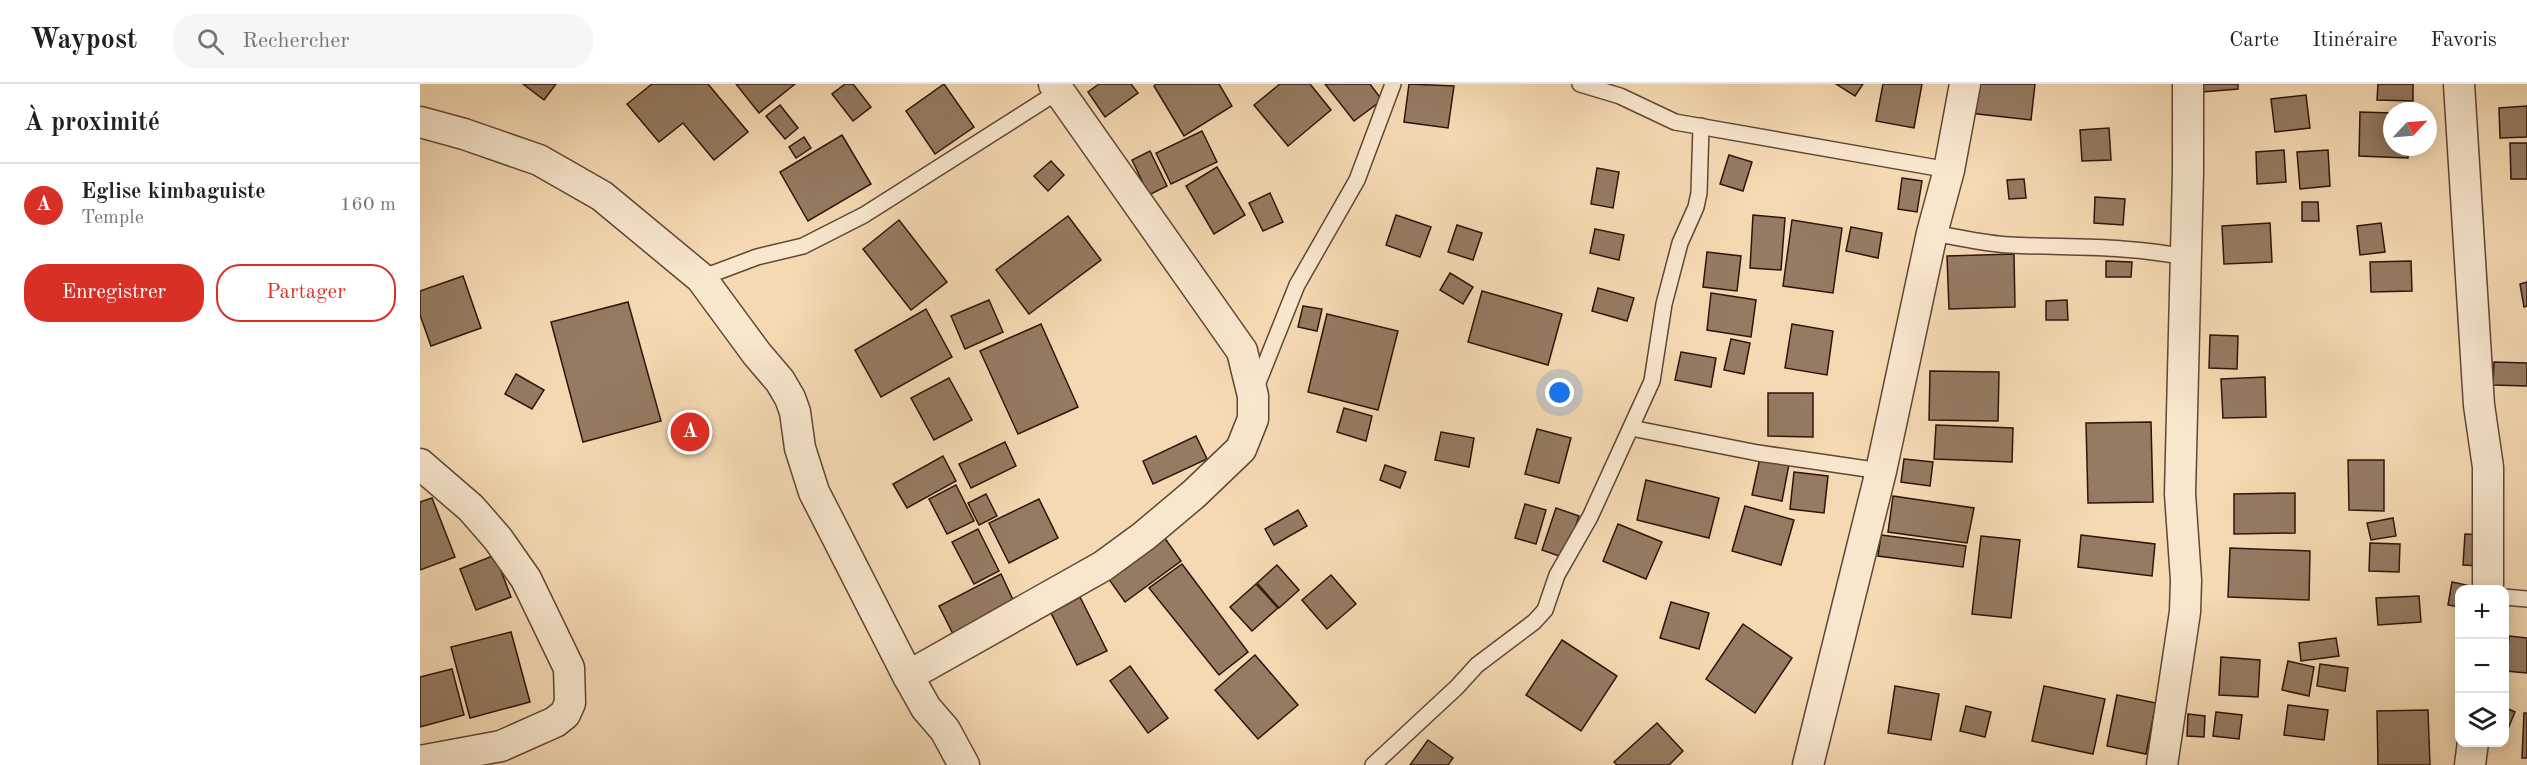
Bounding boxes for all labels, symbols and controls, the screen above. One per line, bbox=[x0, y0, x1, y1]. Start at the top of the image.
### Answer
search box bbox=[173, 14, 593, 68]
icon: search bbox=[194, 25, 227, 58]
text: Waypost bbox=[30, 27, 137, 55]
text: Rechercher bbox=[242, 30, 349, 52]
text: Carte bbox=[2229, 30, 2279, 51]
text: Itinéraire bbox=[2312, 30, 2398, 51]
text: Favoris bbox=[2431, 30, 2497, 51]
north arrow bbox=[2383, 102, 2437, 156]
text: À proximité bbox=[24, 110, 160, 136]
text: Eglise kimbaguiste bbox=[81, 181, 266, 203]
text: A bbox=[36, 195, 51, 215]
text: 160 m bbox=[340, 195, 396, 215]
text: Temple bbox=[81, 208, 144, 228]
button: Enregistrer bbox=[24, 264, 204, 322]
button: Partager bbox=[216, 264, 396, 322]
your location bbox=[1545, 378, 1574, 407]
pin: A bbox=[670, 410, 710, 454]
map controls bbox=[2455, 585, 2509, 747]
button: + bbox=[2455, 585, 2509, 639]
button: − bbox=[2455, 639, 2509, 693]
button: layers bbox=[2455, 693, 2509, 747]

